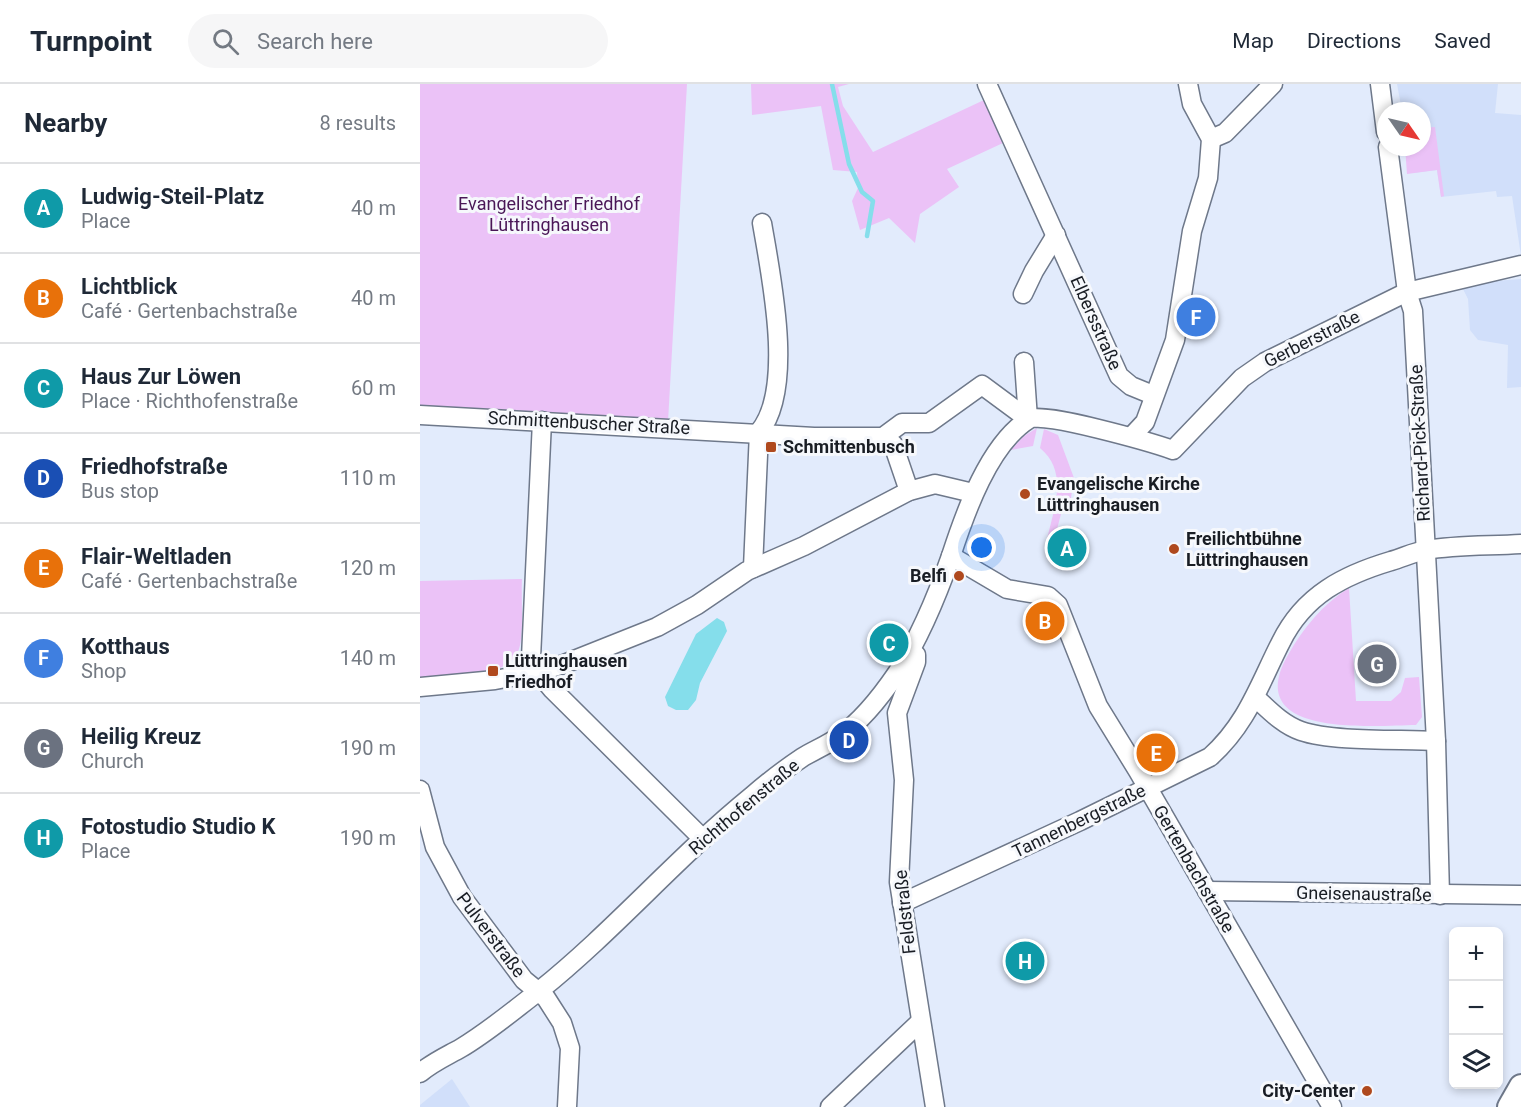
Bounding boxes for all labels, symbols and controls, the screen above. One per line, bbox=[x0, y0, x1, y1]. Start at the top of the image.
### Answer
search box bbox=[188, 14, 608, 68]
text: Turnpoint bbox=[30, 25, 152, 58]
icon: search bbox=[209, 25, 242, 58]
text: Search here bbox=[257, 29, 373, 54]
text: Map bbox=[1232, 29, 1274, 53]
text: Directions bbox=[1307, 29, 1401, 53]
text: Saved bbox=[1434, 29, 1491, 53]
north arrow bbox=[1377, 102, 1431, 156]
text: Nearby bbox=[24, 108, 107, 138]
text: 8 results bbox=[320, 111, 396, 135]
text: Ludwig-Steil-Platz bbox=[81, 184, 264, 209]
park label: Evangelischer Friedhof Lüttringhausen bbox=[458, 193, 641, 235]
text: A bbox=[37, 196, 50, 220]
text: 40 m bbox=[351, 196, 396, 220]
text: Place bbox=[81, 209, 130, 233]
street label: Elbersstraße bbox=[1066, 273, 1127, 373]
text: Lichtblick bbox=[81, 274, 177, 299]
text: B bbox=[37, 286, 50, 310]
text: 40 m bbox=[351, 286, 396, 310]
pin: F bbox=[1176, 294, 1216, 340]
text: Café · Gertenbachstraße bbox=[81, 299, 297, 323]
street label: Gerberstraße bbox=[1260, 305, 1363, 372]
text: Haus Zur Löwen bbox=[81, 364, 241, 389]
street label: Richard-Pick-Straße bbox=[1405, 364, 1434, 522]
text: C bbox=[37, 376, 50, 400]
text: 60 m bbox=[351, 376, 396, 400]
text: Place · Richthofenstraße bbox=[81, 389, 298, 413]
street label: Schmittenbuscher Straße bbox=[487, 407, 691, 438]
place label: Schmittenbusch bbox=[783, 436, 915, 457]
marker: Schmittenbusch bbox=[764, 440, 778, 454]
text: Friedhofstraße bbox=[81, 454, 228, 479]
text: D bbox=[37, 466, 50, 490]
text: 110 m bbox=[340, 466, 396, 490]
place label: Evangelische Kirche Lüttringhausen bbox=[1037, 473, 1200, 515]
text: Bus stop bbox=[81, 479, 159, 503]
marker: Evangelische Kirche Lüttringhausen bbox=[1018, 487, 1032, 501]
pin: A bbox=[1048, 526, 1086, 570]
place label: Freilichtbühne Lüttringhausen bbox=[1186, 528, 1308, 570]
your location bbox=[967, 533, 996, 562]
marker: Freilichtbühne Lüttringhausen bbox=[1167, 542, 1181, 556]
text: Flair-Weltladen bbox=[81, 544, 231, 569]
text: E bbox=[38, 556, 49, 580]
text: 120 m bbox=[340, 556, 396, 580]
place label: Belfi bbox=[910, 565, 947, 586]
text: Café · Gertenbachstraße bbox=[81, 569, 297, 593]
marker: Belfi bbox=[952, 569, 966, 583]
pin: B bbox=[1026, 598, 1064, 644]
pin: C bbox=[870, 620, 908, 666]
text: Kotthaus bbox=[81, 634, 170, 659]
pin: G bbox=[1358, 642, 1396, 686]
text: F bbox=[38, 646, 49, 670]
text: 140 m bbox=[340, 646, 396, 670]
place label: Lüttringhausen Friedhof bbox=[505, 650, 627, 692]
text: Shop bbox=[81, 659, 127, 683]
marker: Lüttringhausen Friedhof bbox=[486, 664, 500, 678]
pin: D bbox=[830, 718, 868, 762]
text: Heilig Kreuz bbox=[81, 724, 201, 749]
pin: E bbox=[1136, 730, 1176, 776]
text: G bbox=[37, 736, 50, 760]
text: 190 m bbox=[340, 736, 396, 760]
text: Church bbox=[81, 749, 144, 773]
street label: Richthofenstraße bbox=[684, 754, 803, 859]
street label: Tannenbergstraße bbox=[1009, 779, 1149, 862]
street label: Gertenbachstraße bbox=[1149, 801, 1240, 936]
text: Fotostudio Studio K bbox=[81, 814, 275, 839]
text: H bbox=[36, 826, 51, 850]
text: 190 m bbox=[340, 826, 396, 850]
text: Place bbox=[81, 839, 130, 863]
street label: Feldstraße bbox=[890, 869, 919, 955]
street label: Gneisenaustraße bbox=[1296, 882, 1432, 905]
street label: Pulverstraße bbox=[453, 888, 530, 981]
map controls bbox=[1449, 927, 1503, 1089]
button: + bbox=[1449, 927, 1503, 981]
pin: H bbox=[1006, 938, 1044, 984]
button: − bbox=[1449, 981, 1503, 1035]
button: layers bbox=[1449, 1035, 1503, 1089]
place label: City-Center bbox=[1262, 1080, 1355, 1101]
marker: City-Center bbox=[1360, 1084, 1374, 1098]

